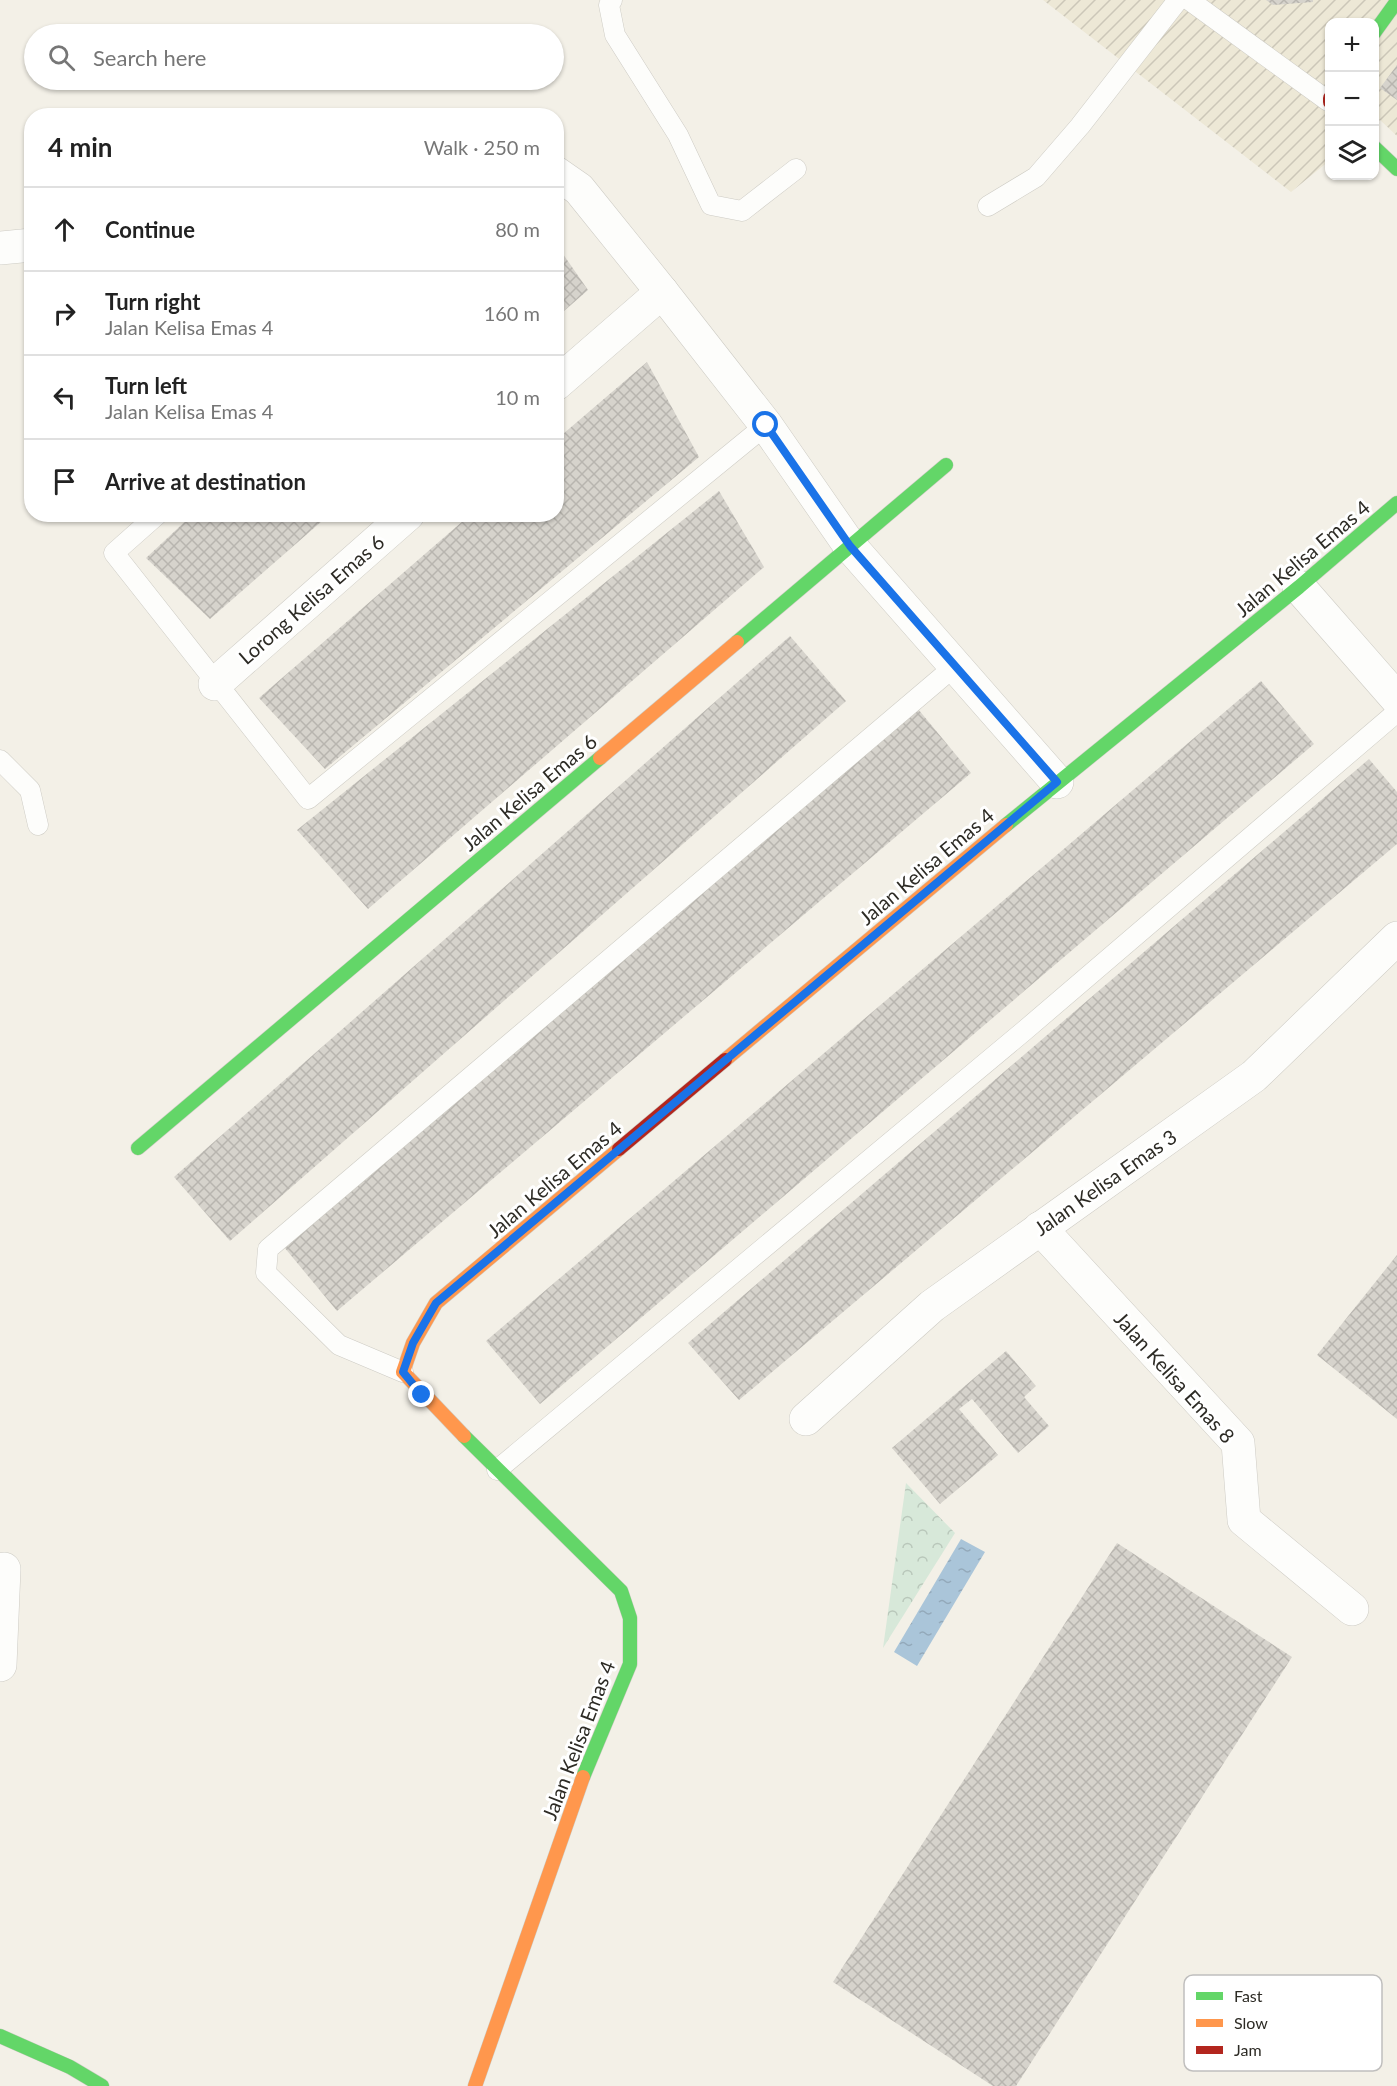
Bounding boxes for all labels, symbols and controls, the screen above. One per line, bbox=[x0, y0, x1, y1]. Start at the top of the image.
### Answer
map controls bbox=[1325, 18, 1379, 180]
button: + bbox=[1325, 18, 1379, 72]
search box bbox=[24, 24, 564, 90]
icon: search bbox=[45, 41, 78, 74]
text: Search here bbox=[93, 44, 206, 71]
button: − bbox=[1325, 72, 1379, 126]
button: layers bbox=[1325, 126, 1379, 180]
text: 4 min bbox=[48, 131, 112, 163]
text: Walk · 250 m bbox=[424, 135, 540, 159]
icon: ahead bbox=[48, 213, 81, 246]
text: Continue bbox=[105, 216, 195, 243]
text: 80 m bbox=[495, 217, 540, 241]
text: Turn right bbox=[105, 288, 200, 315]
icon: right bbox=[48, 297, 81, 330]
text: 160 m bbox=[484, 301, 540, 325]
text: Jalan Kelisa Emas 4 bbox=[105, 315, 273, 339]
text: Turn left bbox=[105, 372, 187, 399]
icon: left bbox=[48, 381, 81, 414]
text: 10 m bbox=[495, 385, 540, 409]
text: Jalan Kelisa Emas 4 bbox=[105, 399, 273, 423]
route start bbox=[752, 411, 778, 437]
icon: arrive bbox=[48, 465, 81, 498]
text: Arrive at destination bbox=[105, 468, 306, 495]
street label: Jalan Kelisa Emas 4 bbox=[1230, 494, 1374, 621]
street label: Lorong Kelisa Emas 6 bbox=[233, 529, 389, 669]
street label: Jalan Kelisa Emas 6 bbox=[457, 729, 601, 855]
street label: Jalan Kelisa Emas 4 bbox=[854, 802, 998, 929]
street label: Jalan Kelisa Emas 4 bbox=[482, 1115, 626, 1242]
street label: Jalan Kelisa Emas 3 bbox=[1029, 1124, 1181, 1240]
street label: Jalan Kelisa Emas 8 bbox=[1110, 1306, 1240, 1448]
route end bbox=[408, 1381, 434, 1407]
street label: Jalan Kelisa Emas 4 bbox=[537, 1657, 619, 1823]
legend bbox=[1184, 1975, 1382, 2071]
text: Fast bbox=[1234, 1986, 1263, 2005]
text: Slow bbox=[1234, 2013, 1268, 2032]
text: Jam bbox=[1234, 2040, 1262, 2059]

